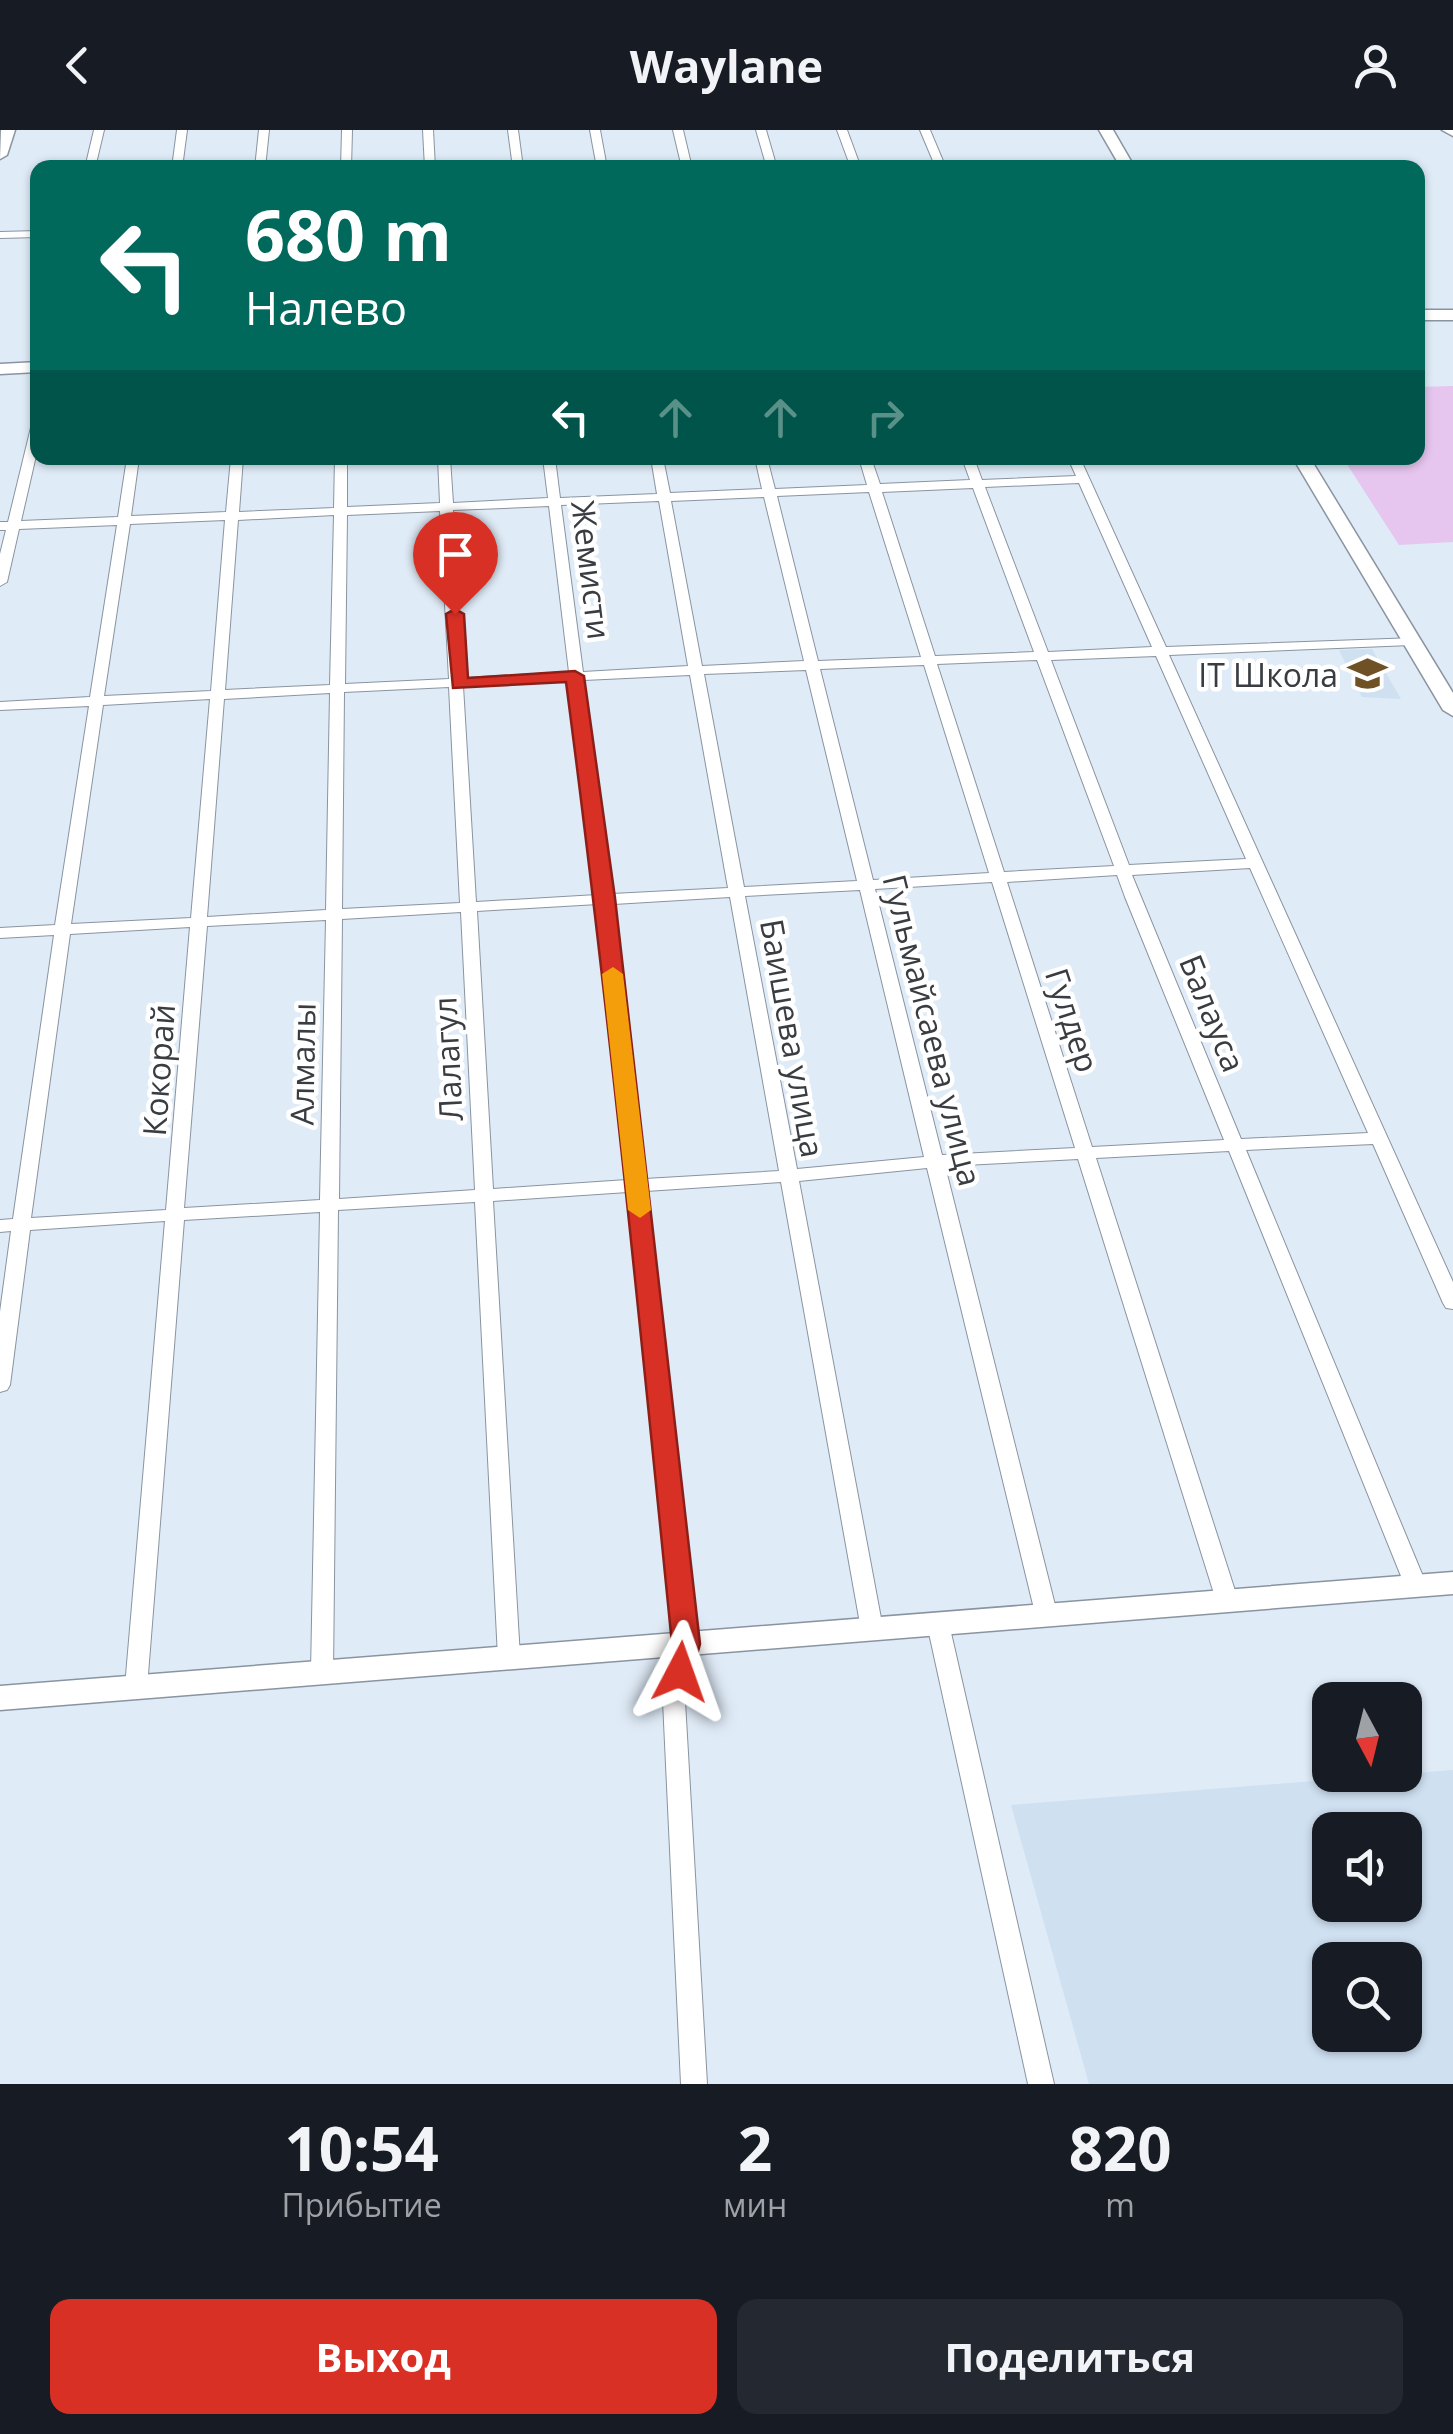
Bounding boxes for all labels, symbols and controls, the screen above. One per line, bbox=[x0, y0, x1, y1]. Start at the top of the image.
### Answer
text: Waylane bbox=[630, 35, 823, 96]
icon: back bbox=[50, 38, 105, 93]
icon: person bbox=[1348, 38, 1403, 93]
text: 680 m bbox=[245, 186, 452, 282]
icon: left bbox=[80, 200, 210, 330]
text: Налево bbox=[245, 277, 407, 338]
icon: left bbox=[543, 390, 598, 445]
icon: ahead bbox=[648, 390, 703, 445]
icon: ahead bbox=[753, 390, 808, 445]
icon: right bbox=[858, 390, 913, 445]
street label: Жемисти bbox=[562, 498, 622, 642]
pin bbox=[413, 512, 498, 615]
icon: arrive bbox=[428, 527, 483, 582]
place label: IT Школа bbox=[1198, 653, 1338, 696]
school or university icon: IT Школа bbox=[1347, 653, 1389, 695]
street label: Гульмайсаева улица bbox=[873, 870, 993, 1190]
street label: Баишева улица bbox=[751, 916, 835, 1160]
street label: Балауса bbox=[1170, 948, 1256, 1078]
street label: Гулдер bbox=[1036, 963, 1110, 1077]
street label: Лалагул bbox=[422, 996, 472, 1122]
street label: Алмалы bbox=[279, 1002, 325, 1126]
street label: Кокорай bbox=[132, 1003, 184, 1137]
position arrow bbox=[628, 1620, 732, 1724]
north arrow bbox=[1312, 1682, 1422, 1792]
map controls bbox=[1312, 1682, 1422, 2052]
button: sound bbox=[1312, 1812, 1422, 1922]
button: search bbox=[1312, 1942, 1422, 2052]
text: 10:54 bbox=[284, 2107, 439, 2189]
text: 2 bbox=[738, 2107, 772, 2189]
text: 820 bbox=[1069, 2107, 1172, 2189]
text: Прибытие bbox=[281, 2183, 442, 2226]
text: мин bbox=[723, 2183, 787, 2226]
text: m bbox=[1105, 2183, 1135, 2226]
button: Выход bbox=[50, 2299, 717, 2414]
button: Поделиться bbox=[737, 2299, 1403, 2414]

